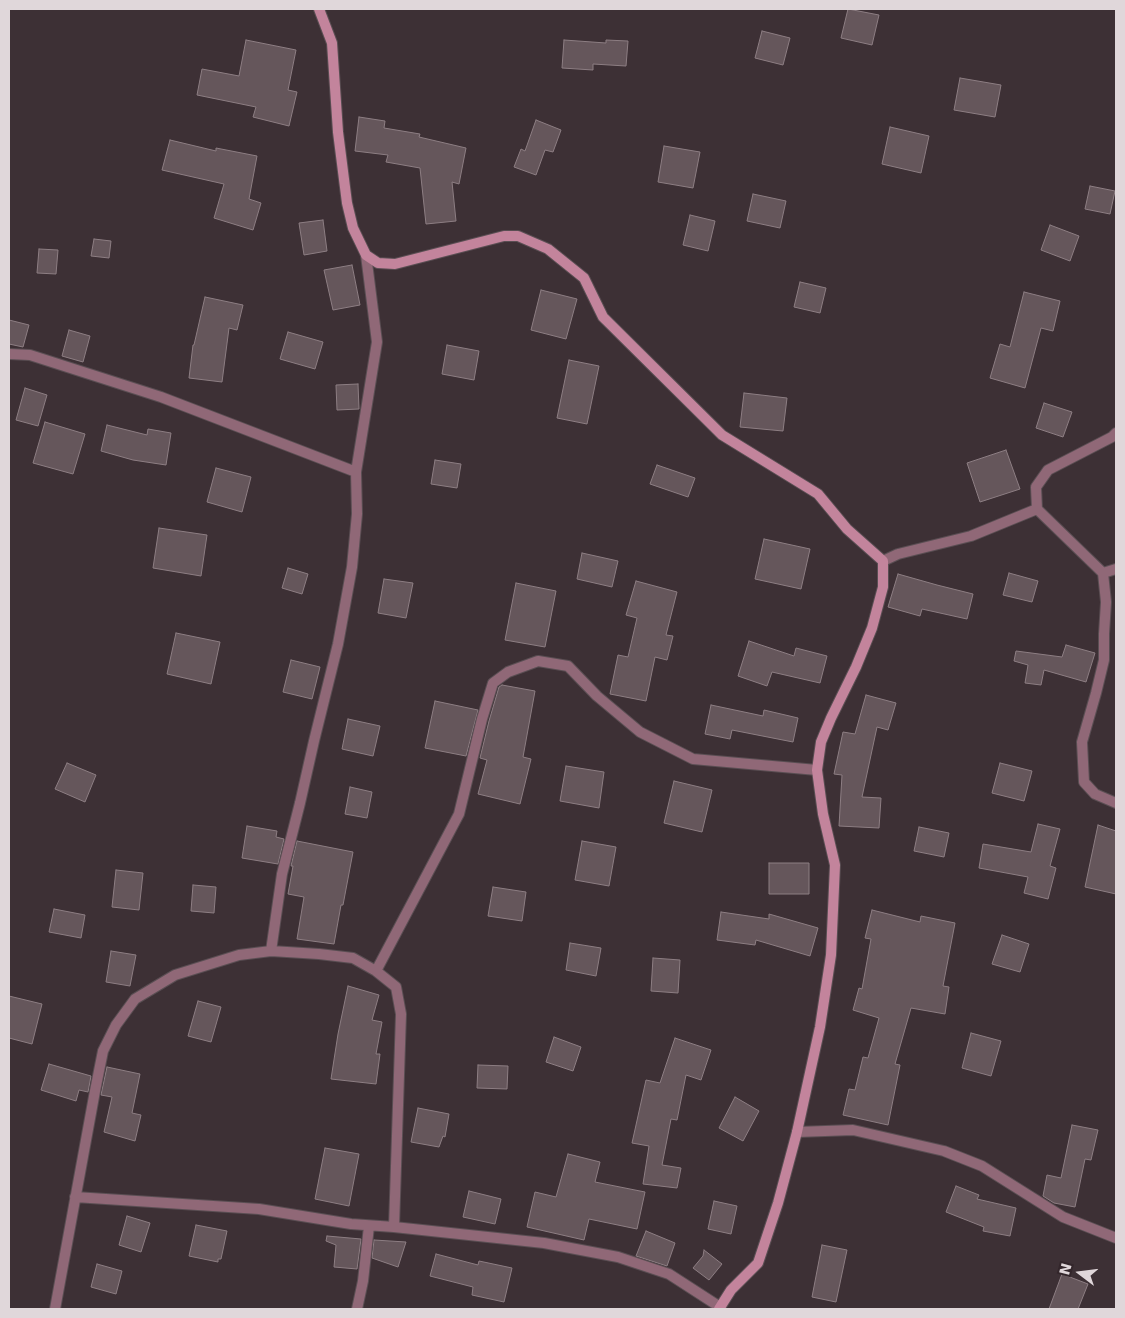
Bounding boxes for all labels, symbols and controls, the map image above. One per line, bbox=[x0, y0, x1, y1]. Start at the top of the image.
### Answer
north arrow bbox=[1055, 1248, 1105, 1298]
text: N bbox=[1056, 1261, 1075, 1277]

